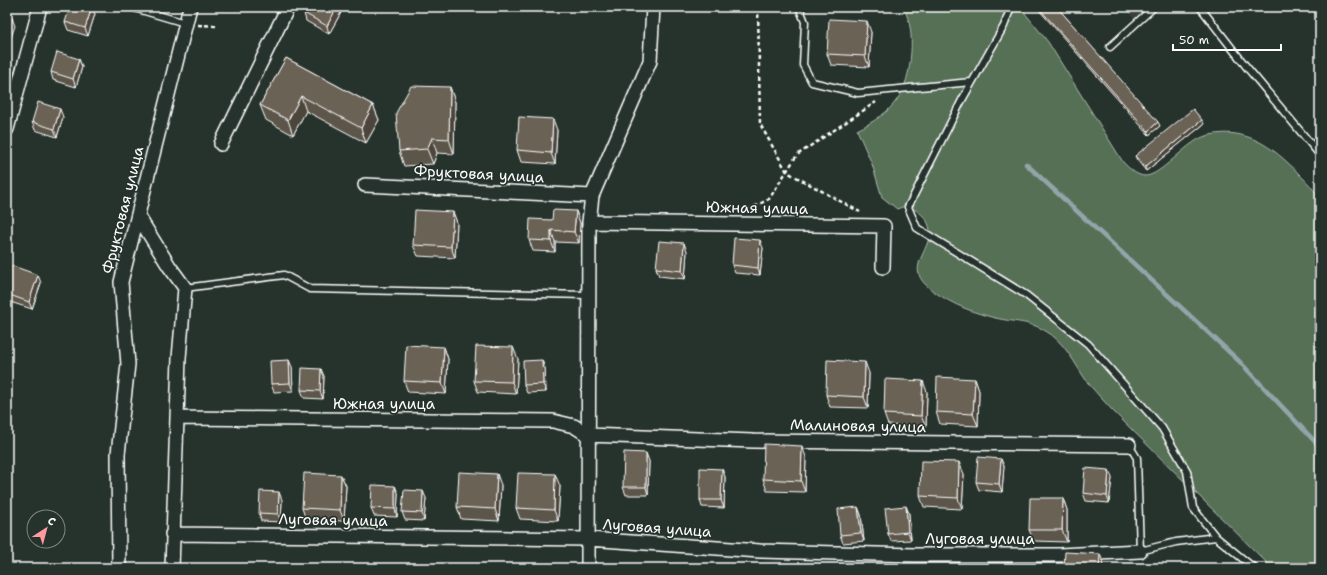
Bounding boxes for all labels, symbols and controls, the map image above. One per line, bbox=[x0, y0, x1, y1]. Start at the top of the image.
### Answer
scale bar bbox=[1173, 26, 1281, 52]
text: 50 m bbox=[1179, 32, 1209, 48]
street label: Фруктовая улица bbox=[98, 144, 149, 276]
street label: Фруктовая улица bbox=[413, 161, 545, 187]
street label: Южная улица bbox=[706, 197, 809, 219]
street label: Южная улица bbox=[333, 394, 436, 414]
street label: Малиновая улица bbox=[790, 415, 927, 437]
north arrow bbox=[26, 509, 66, 549]
street label: Луговая улица bbox=[278, 509, 388, 531]
text: С bbox=[44, 513, 59, 530]
street label: Луговая улица bbox=[602, 514, 713, 542]
street label: Луговая улица bbox=[925, 529, 1035, 549]

